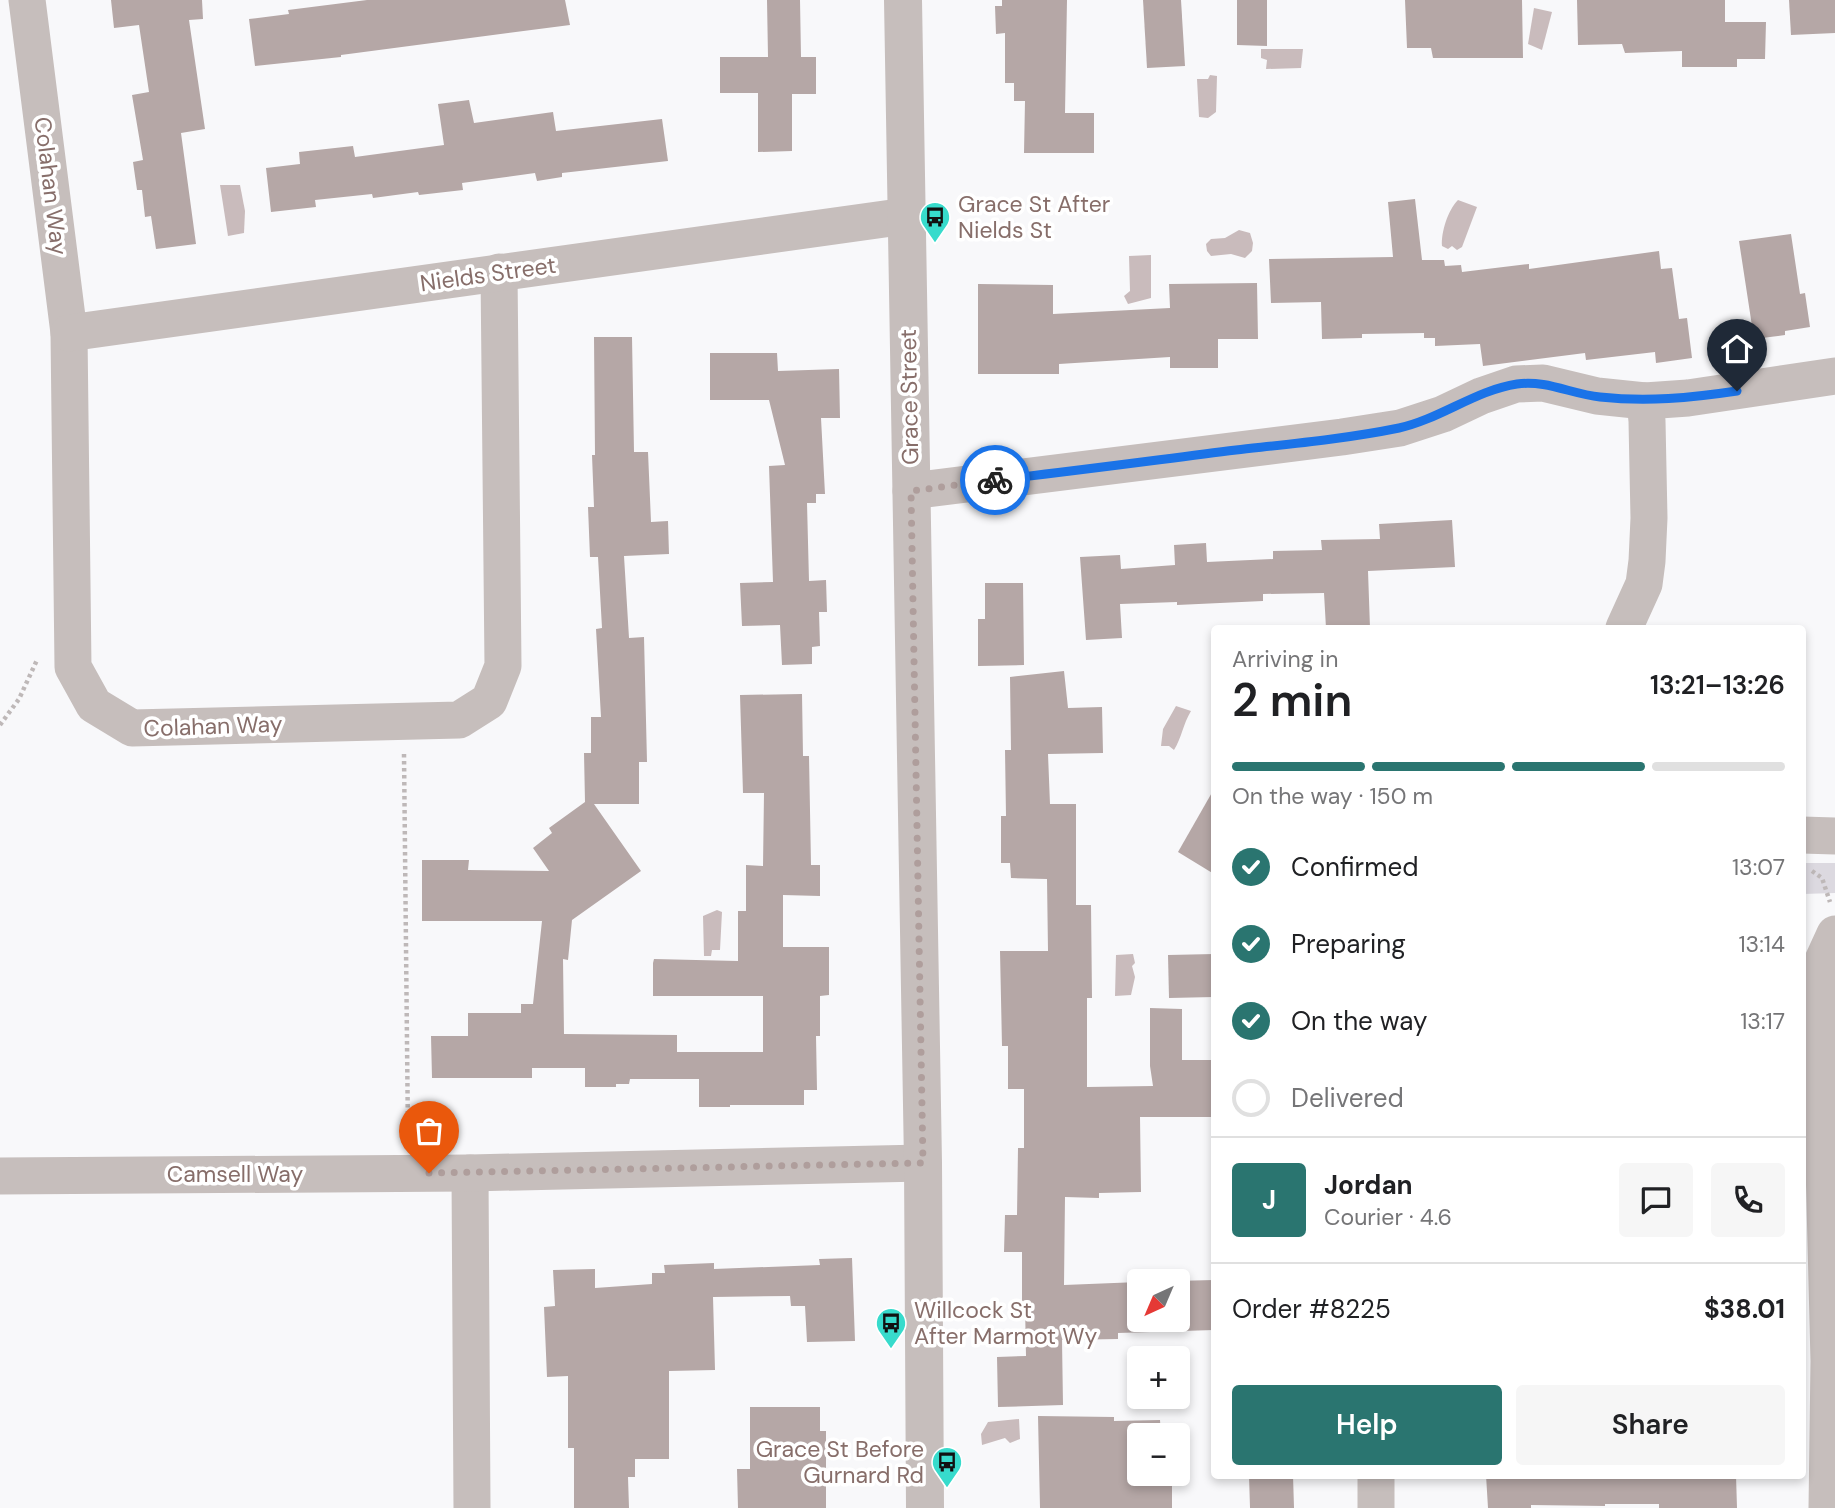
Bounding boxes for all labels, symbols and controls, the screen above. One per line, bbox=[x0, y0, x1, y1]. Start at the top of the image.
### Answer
street label: Colahan Way bbox=[28, 115, 74, 257]
place label: Grace St After Nields St bbox=[958, 189, 1110, 245]
bus stop icon: Grace St After Nields St bbox=[918, 200, 952, 244]
street label: Nields Street bbox=[418, 250, 558, 298]
pin bbox=[1707, 319, 1767, 391]
street label: Grace Street bbox=[893, 329, 925, 465]
icon: home bbox=[1718, 330, 1756, 368]
courier bbox=[960, 445, 1030, 515]
icon: bike bbox=[976, 461, 1014, 499]
text: Arriving in bbox=[1232, 644, 1338, 674]
text: 13:21–13:26 bbox=[1650, 668, 1785, 702]
text: 2 min bbox=[1232, 670, 1352, 730]
street label: Colahan Way bbox=[143, 709, 283, 743]
text: On the way · 150 m bbox=[1232, 781, 1433, 811]
icon: check bbox=[1232, 848, 1270, 886]
text: Confirmed bbox=[1291, 850, 1418, 884]
text: 13:07 bbox=[1732, 852, 1785, 882]
icon: check bbox=[1232, 925, 1270, 963]
text: Preparing bbox=[1291, 927, 1406, 961]
text: 13:14 bbox=[1738, 929, 1785, 959]
icon: check bbox=[1232, 1002, 1270, 1040]
text: On the way bbox=[1291, 1004, 1427, 1038]
text: 13:17 bbox=[1740, 1006, 1785, 1036]
text: Delivered bbox=[1291, 1081, 1404, 1115]
pin bbox=[399, 1101, 459, 1173]
icon: bag bbox=[410, 1112, 448, 1150]
street label: Camsell Way bbox=[167, 1159, 303, 1189]
button: chat bbox=[1619, 1163, 1693, 1237]
button: phone bbox=[1711, 1163, 1785, 1237]
text: Jordan bbox=[1324, 1168, 1413, 1202]
text: J bbox=[1262, 1183, 1276, 1217]
text: Courier · 4.6 bbox=[1324, 1202, 1452, 1232]
north arrow bbox=[1127, 1269, 1190, 1332]
map controls bbox=[1127, 1269, 1190, 1486]
text: Order #8225 bbox=[1232, 1292, 1391, 1326]
text: $38.01 bbox=[1704, 1292, 1785, 1326]
place label: Willcock St After Marmot Wy bbox=[914, 1295, 1098, 1351]
bus stop icon: Willcock St After Marmot Wy bbox=[874, 1306, 908, 1350]
button: + bbox=[1127, 1346, 1190, 1409]
button: Help bbox=[1232, 1385, 1502, 1465]
button: Share bbox=[1516, 1385, 1785, 1465]
button: − bbox=[1127, 1423, 1190, 1486]
place label: Grace St Before Gurnard Rd bbox=[756, 1434, 924, 1490]
bus stop icon: Grace St Before Gurnard Rd bbox=[930, 1445, 964, 1489]

